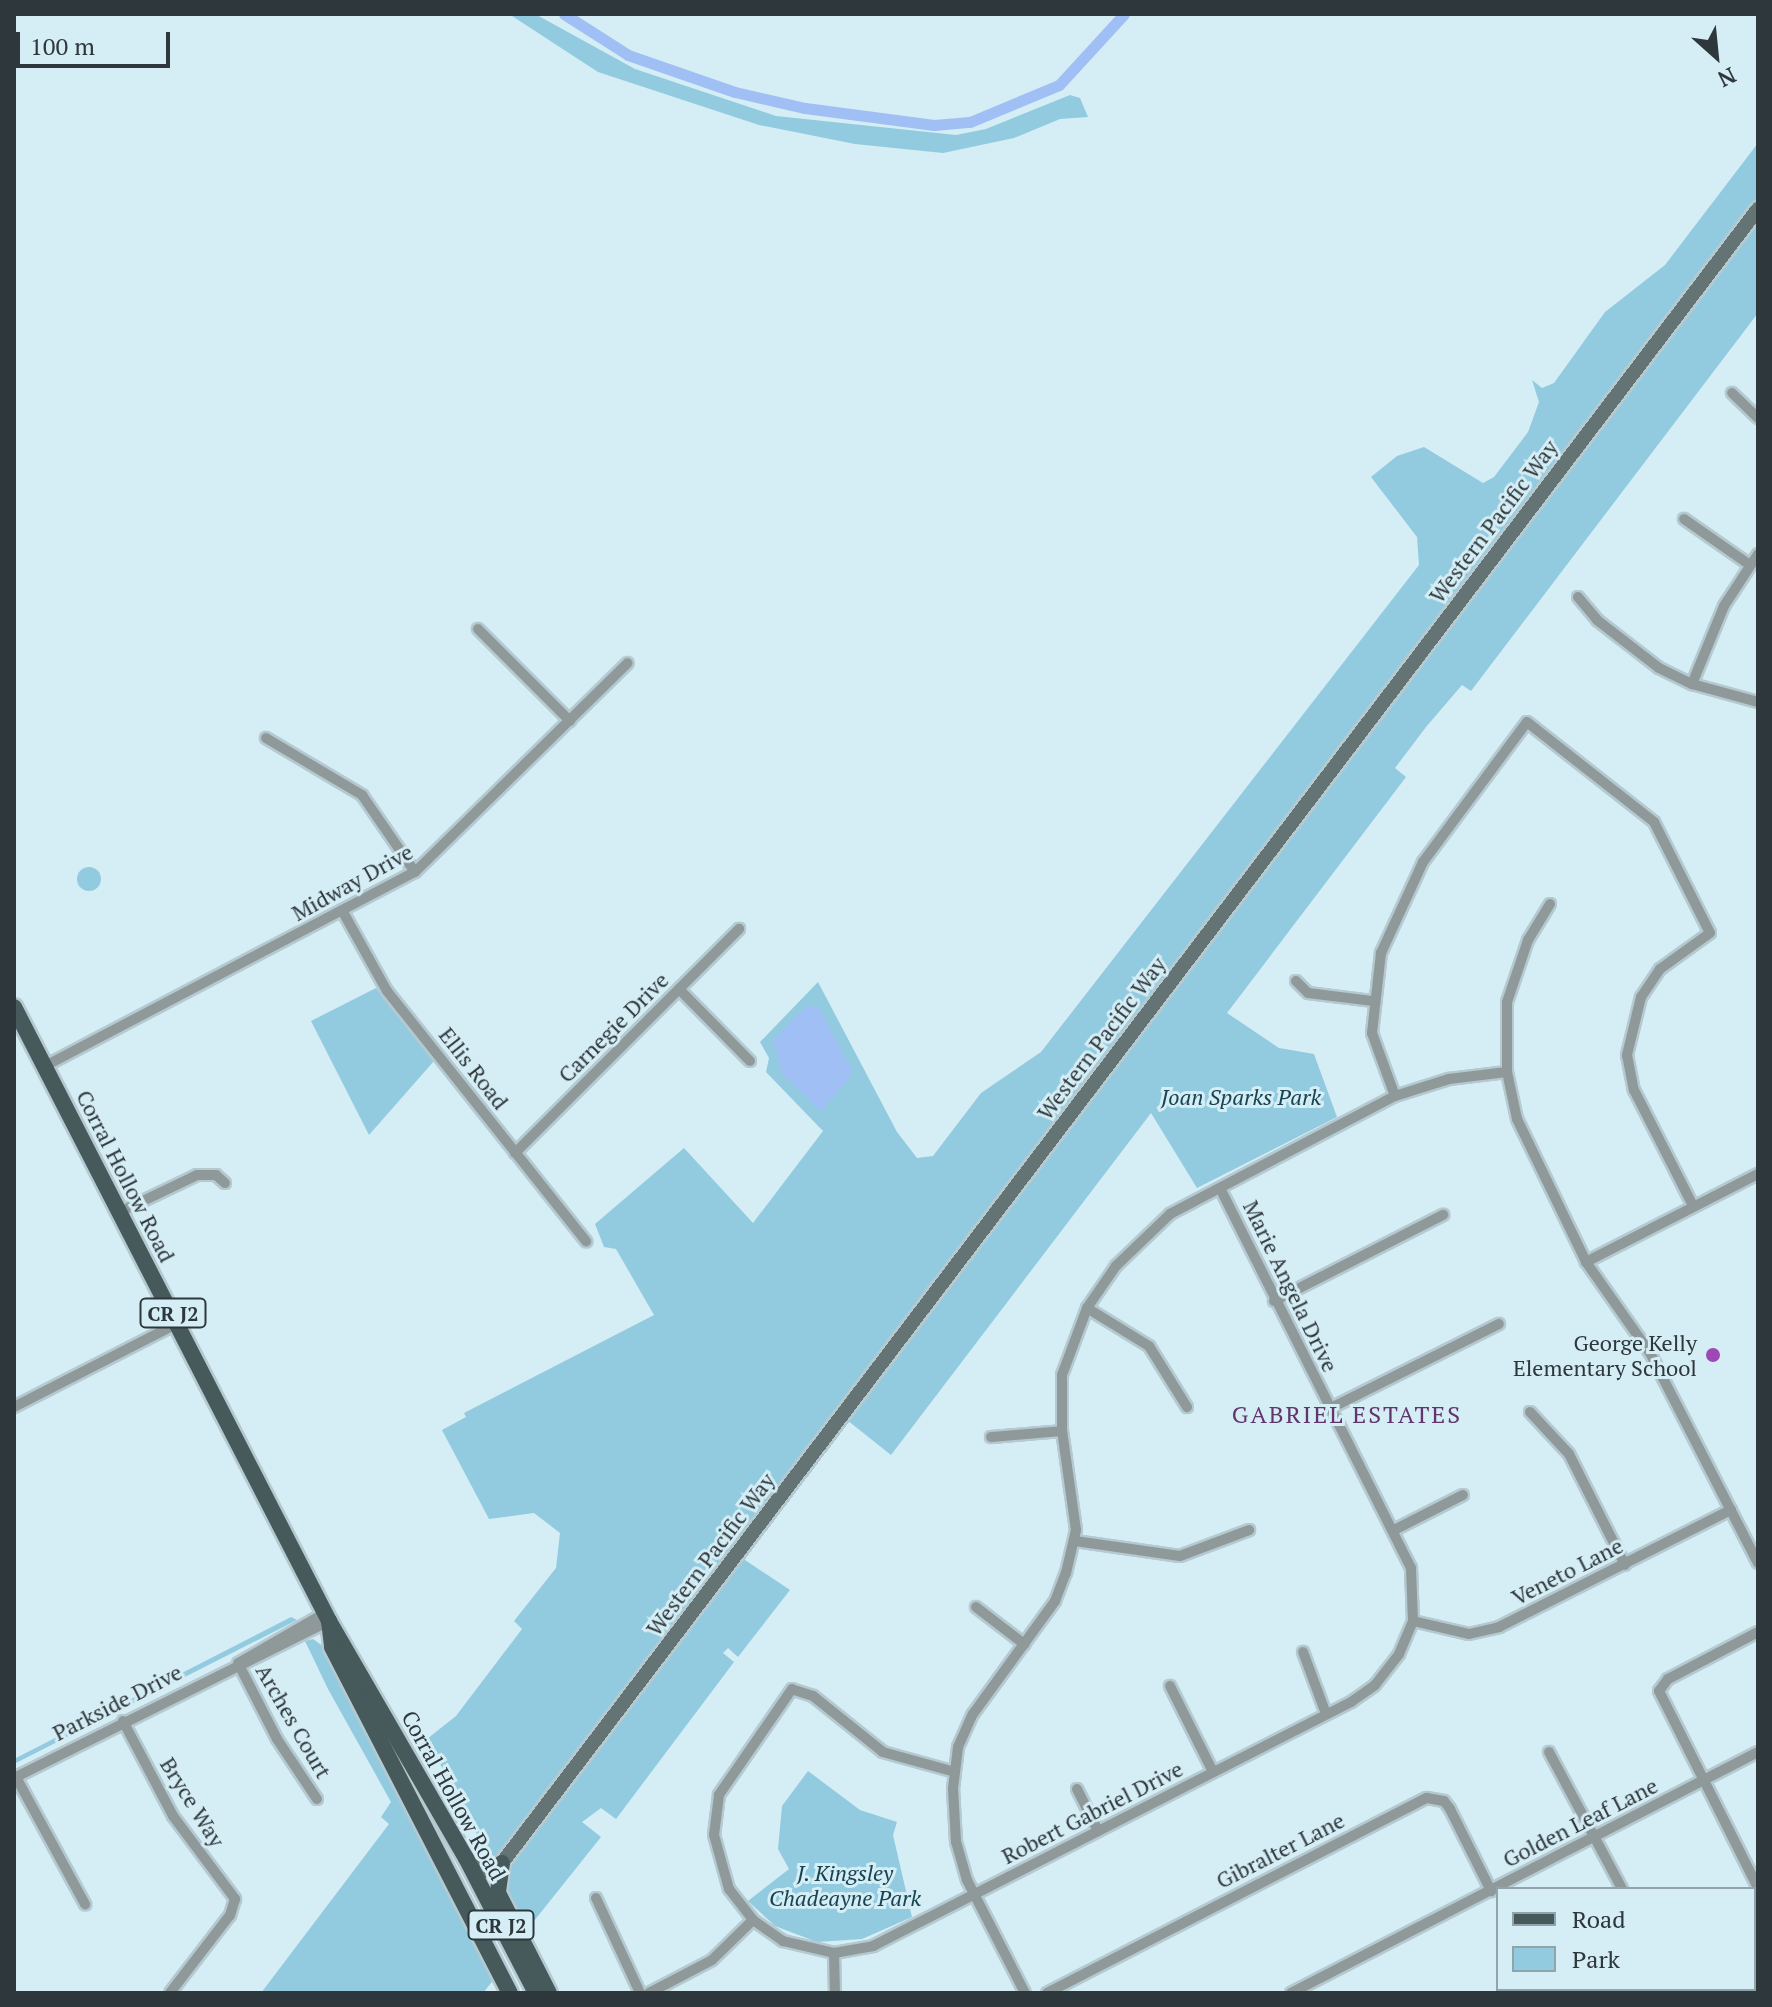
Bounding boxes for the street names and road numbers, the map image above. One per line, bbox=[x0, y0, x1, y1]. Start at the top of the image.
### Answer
street label: Western Pacific Way bbox=[1423, 434, 1563, 608]
street label: Midway Drive bbox=[287, 838, 417, 926]
street label: Western Pacific Way bbox=[1031, 951, 1171, 1125]
street label: Carnegie Drive bbox=[552, 966, 674, 1088]
street label: Ellis Road bbox=[434, 1022, 514, 1114]
street label: Corral Hollow Road bbox=[71, 1086, 181, 1266]
street label: Marie Angela Drive bbox=[1238, 1196, 1344, 1376]
road number: CR J2 bbox=[139, 1297, 207, 1329]
street label: Western Pacific Way bbox=[640, 1467, 780, 1641]
street label: Veneto Lane bbox=[1507, 1532, 1627, 1610]
street label: Parkside Drive bbox=[48, 1658, 186, 1746]
street label: Arches Court bbox=[251, 1659, 337, 1783]
street label: Corral Hollow Road bbox=[397, 1706, 511, 1884]
street label: Bryce Way bbox=[155, 1752, 231, 1852]
street label: Robert Gabriel Drive bbox=[997, 1755, 1187, 1869]
street label: Golden Leaf Lane bbox=[1498, 1772, 1662, 1872]
street label: Gibralter Lane bbox=[1212, 1806, 1348, 1894]
road number: CR J2 bbox=[467, 1909, 535, 1941]

